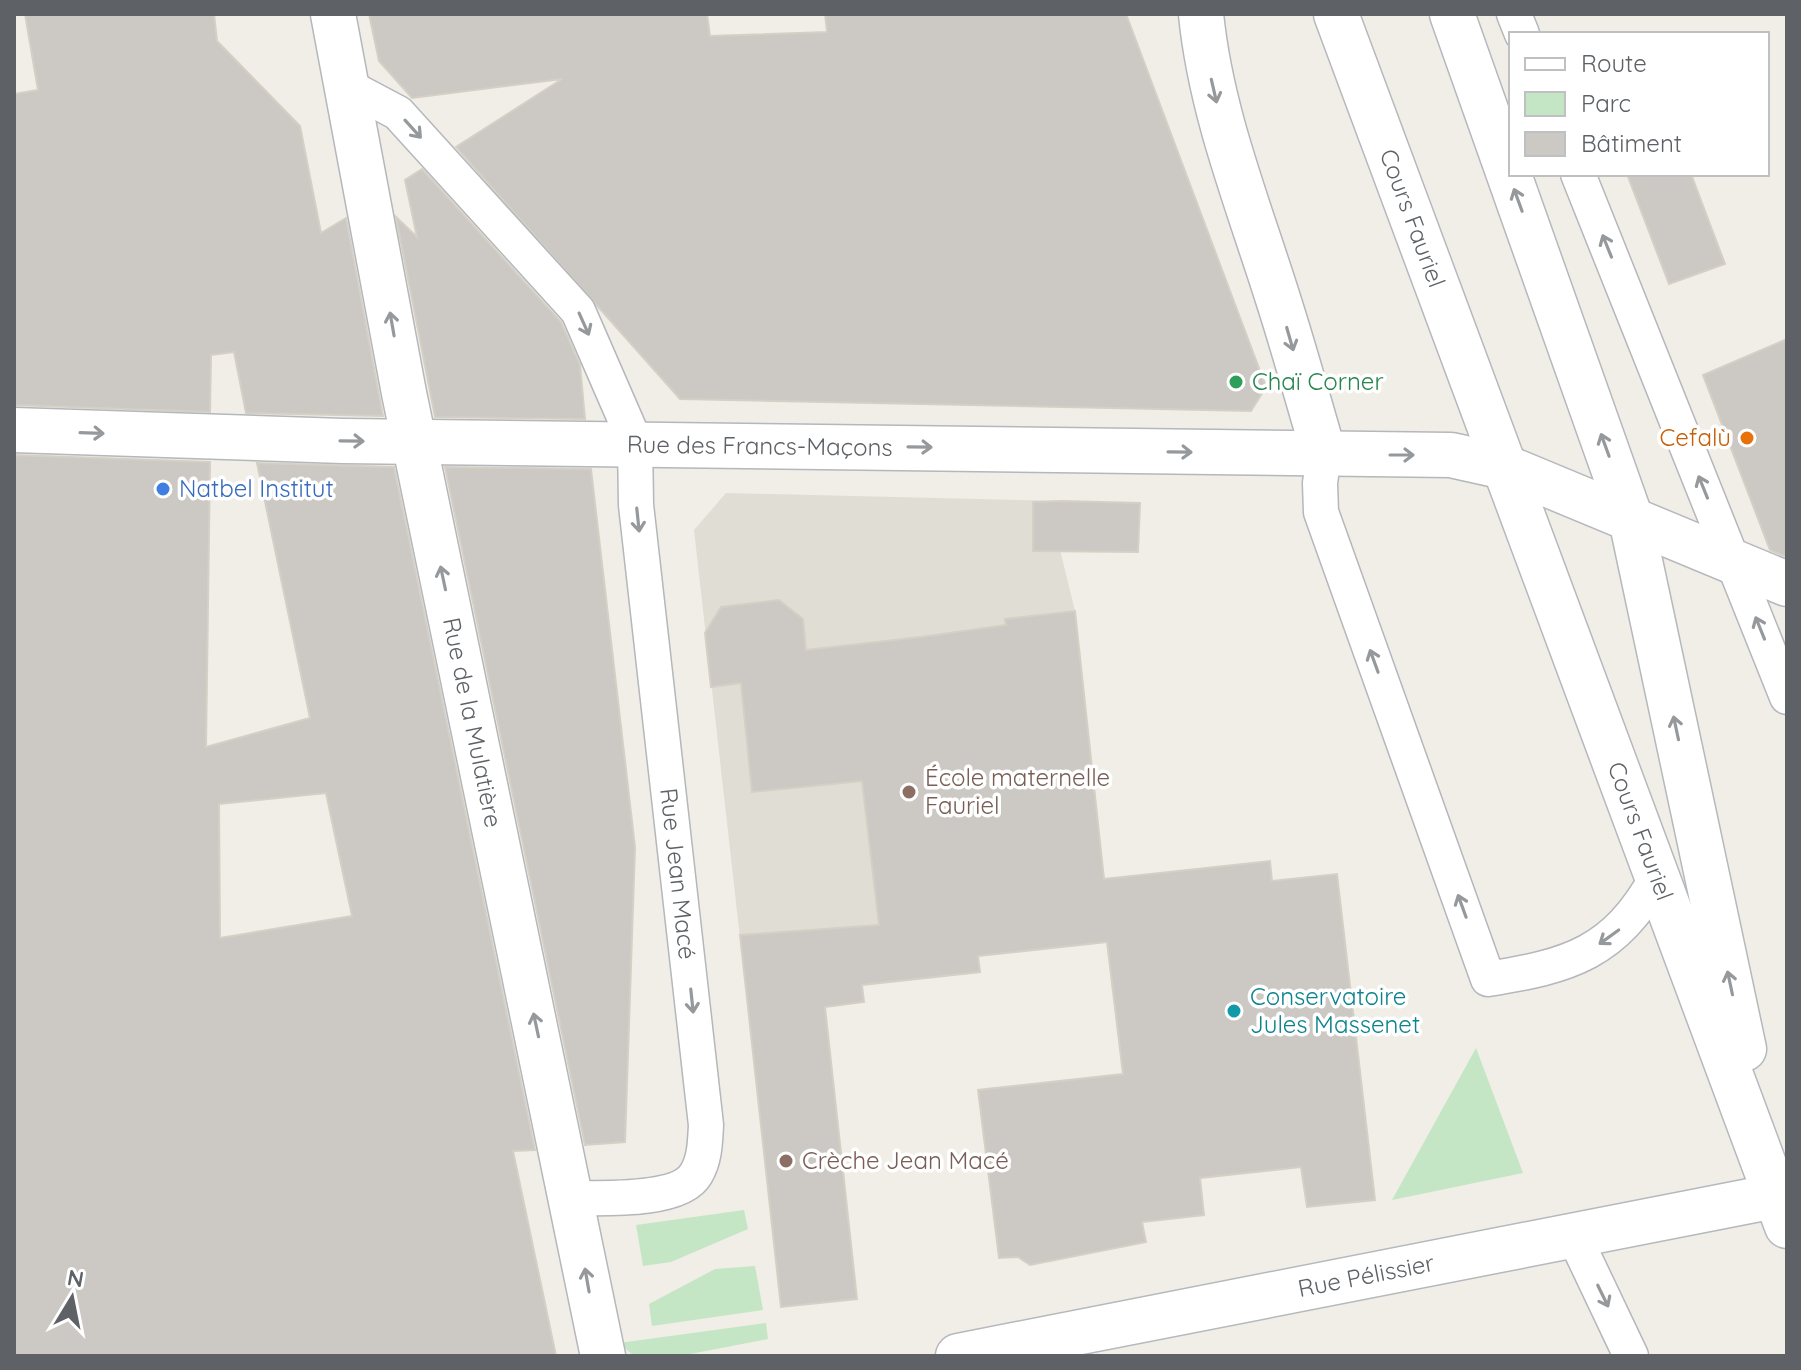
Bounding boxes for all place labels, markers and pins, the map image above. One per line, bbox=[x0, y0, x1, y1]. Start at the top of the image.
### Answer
place label: Chaï Corner bbox=[1252, 366, 1384, 396]
marker: Chaï Corner bbox=[1227, 373, 1245, 391]
place label: Cefalù bbox=[1660, 422, 1731, 452]
marker: Cefalù bbox=[1738, 429, 1756, 447]
place label: Natbel Institut bbox=[179, 473, 334, 503]
marker: Natbel Institut bbox=[154, 480, 172, 498]
place label: École maternelle Fauriel bbox=[925, 762, 1110, 820]
marker: École maternelle Fauriel bbox=[900, 783, 918, 801]
place label: Conservatoire Jules Massenet bbox=[1250, 981, 1420, 1039]
marker: Conservatoire Jules Massenet bbox=[1225, 1002, 1243, 1020]
place label: Crèche Jean Macé bbox=[802, 1145, 1009, 1175]
marker: Crèche Jean Macé bbox=[777, 1152, 795, 1170]

